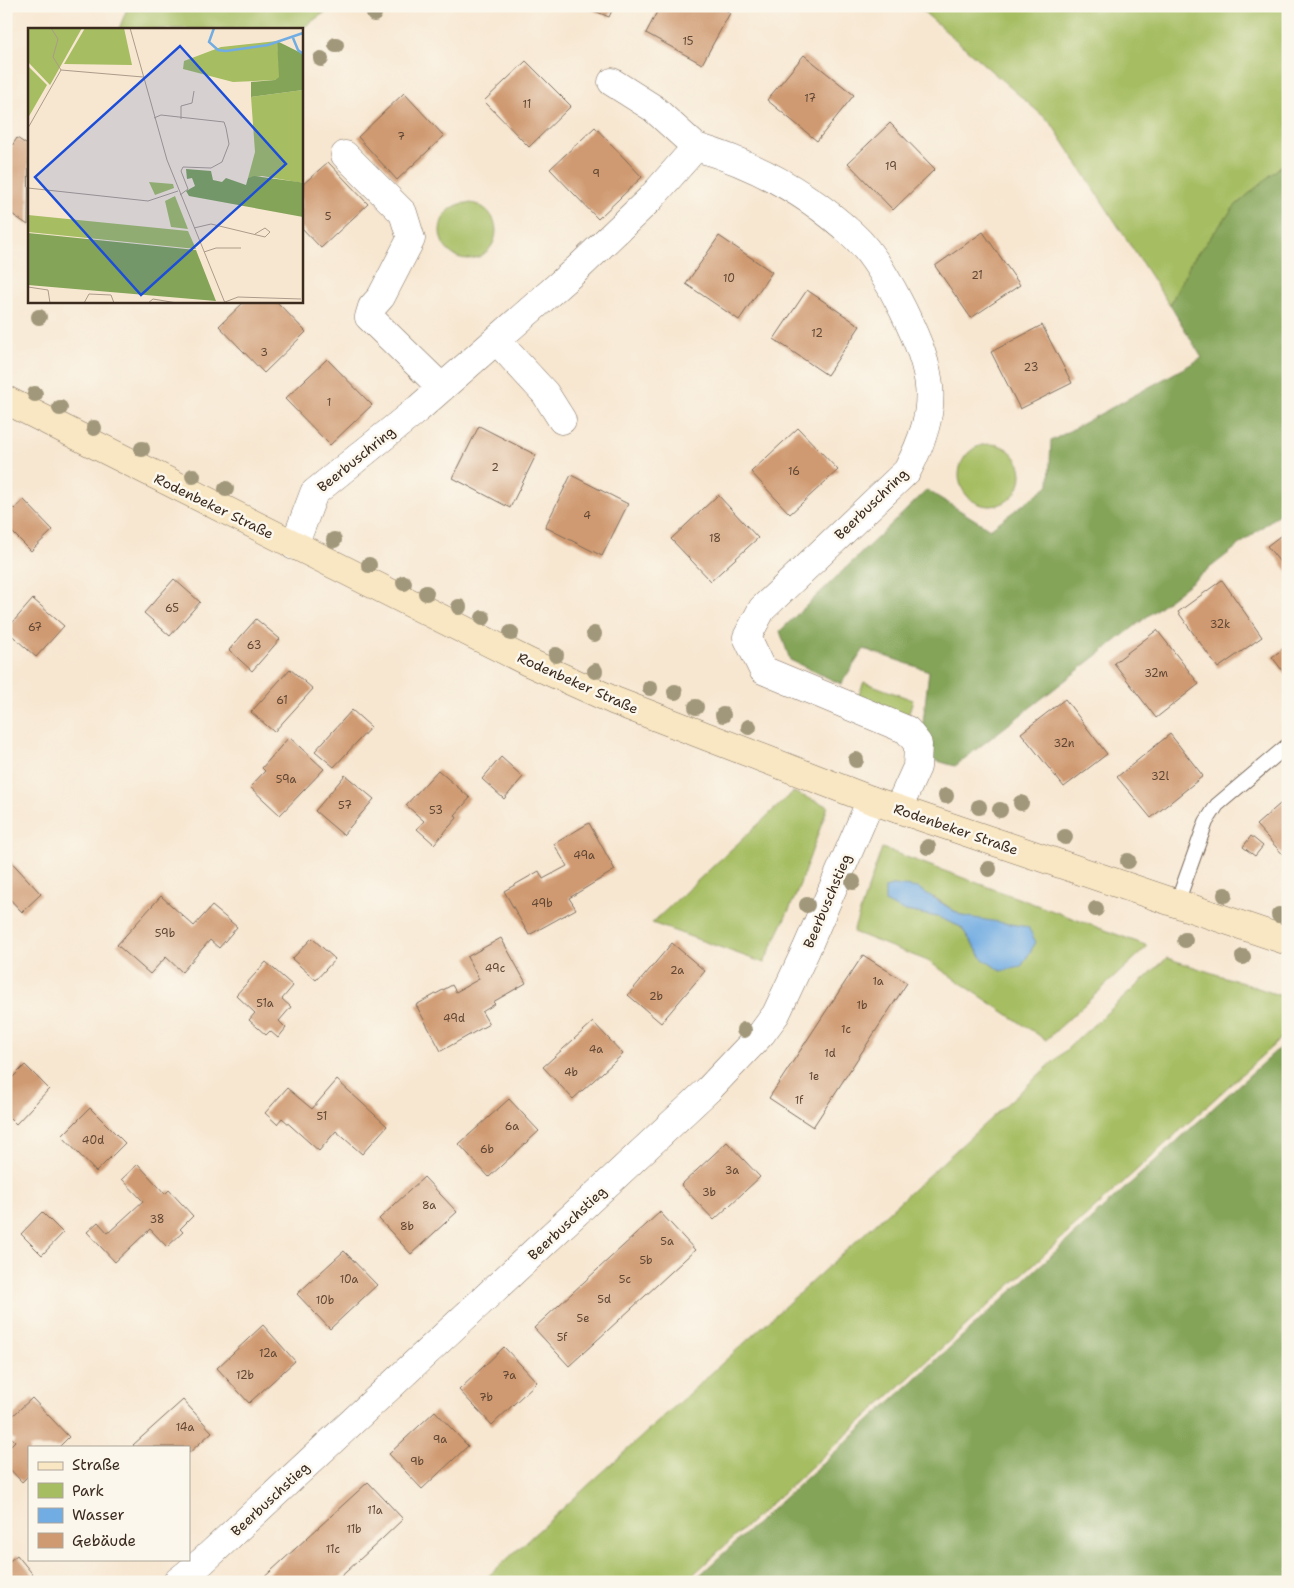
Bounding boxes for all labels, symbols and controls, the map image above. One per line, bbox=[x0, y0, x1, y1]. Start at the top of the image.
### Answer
inset map bbox=[28, 28, 302, 302]
house number: 15 bbox=[682, 34, 694, 49]
house number: 17 bbox=[804, 91, 816, 106]
house number: 11 bbox=[523, 97, 531, 112]
house number: 7 bbox=[397, 129, 405, 144]
house number: 19 bbox=[885, 159, 897, 174]
house number: 9 bbox=[592, 166, 600, 181]
house number: 5 bbox=[325, 209, 332, 224]
house number: 21 bbox=[971, 268, 983, 283]
house number: 10 bbox=[723, 271, 735, 286]
house number: 12 bbox=[811, 326, 823, 341]
house number: 3 bbox=[260, 345, 268, 360]
house number: 23 bbox=[1024, 360, 1038, 375]
house number: 1 bbox=[327, 395, 331, 410]
street label: Beerbuschring bbox=[313, 422, 399, 496]
house number: 2 bbox=[491, 460, 499, 475]
house number: 16 bbox=[788, 464, 800, 479]
street label: Beerbuschring bbox=[831, 465, 911, 543]
street label: Rodenbeker Straße bbox=[151, 469, 277, 543]
house number: 4 bbox=[583, 508, 591, 523]
house number: 18 bbox=[709, 531, 721, 546]
house number: 65 bbox=[165, 601, 179, 616]
house number: 32k bbox=[1210, 617, 1230, 632]
house number: 67 bbox=[28, 620, 42, 635]
house number: 63 bbox=[247, 638, 261, 653]
street label: Rodenbeker Straße bbox=[515, 648, 641, 718]
house number: 32m bbox=[1144, 666, 1168, 681]
house number: 61 bbox=[276, 693, 288, 708]
house number: 32n bbox=[1054, 736, 1075, 751]
house number: 32l bbox=[1151, 769, 1170, 784]
house number: 59a bbox=[276, 772, 296, 787]
house number: 57 bbox=[338, 798, 352, 813]
street label: Rodenbeker Straße bbox=[891, 799, 1021, 859]
house number: 53 bbox=[429, 803, 443, 818]
house number: 49a bbox=[573, 848, 595, 863]
street label: Beerbuschstieg bbox=[799, 851, 855, 951]
house number: 49b bbox=[531, 896, 553, 911]
house number: 59b bbox=[155, 926, 175, 941]
house number: 49c bbox=[485, 961, 506, 976]
house number: 2a bbox=[670, 963, 684, 978]
house number: 1a bbox=[872, 974, 884, 989]
house number: 2b bbox=[649, 989, 663, 1004]
house number: 51a bbox=[256, 996, 274, 1011]
house number: 1b bbox=[857, 998, 867, 1013]
house number: 49d bbox=[443, 1011, 465, 1026]
house number: 1c bbox=[841, 1022, 852, 1037]
house number: 4a bbox=[589, 1042, 603, 1057]
house number: 1d bbox=[824, 1046, 836, 1061]
house number: 4b bbox=[564, 1065, 578, 1080]
house number: 1e bbox=[809, 1069, 819, 1084]
house number: 1f bbox=[795, 1093, 804, 1108]
house number: 51 bbox=[317, 1109, 327, 1124]
house number: 6a bbox=[505, 1119, 519, 1134]
house number: 40d bbox=[82, 1133, 104, 1148]
house number: 6b bbox=[480, 1142, 494, 1157]
house number: 3a bbox=[725, 1163, 739, 1178]
street label: Beerbuschstieg bbox=[524, 1182, 610, 1264]
house number: 3b bbox=[702, 1185, 716, 1200]
house number: 8a bbox=[422, 1198, 436, 1213]
house number: 38 bbox=[149, 1212, 165, 1227]
house number: 8b bbox=[400, 1219, 414, 1234]
house number: 5a bbox=[660, 1234, 674, 1249]
house number: 5b bbox=[639, 1253, 653, 1268]
house number: 10a bbox=[340, 1272, 358, 1287]
house number: 5c bbox=[619, 1272, 632, 1287]
house number: 5d bbox=[597, 1292, 611, 1307]
house number: 10b bbox=[316, 1293, 334, 1308]
house number: 5e bbox=[577, 1311, 589, 1326]
house number: 5f bbox=[557, 1330, 568, 1345]
house number: 12a bbox=[259, 1346, 277, 1361]
house number: 12b bbox=[236, 1368, 254, 1383]
house number: 7a bbox=[502, 1368, 516, 1383]
house number: 7b bbox=[479, 1390, 493, 1405]
house number: 14a bbox=[176, 1420, 194, 1435]
house number: 9a bbox=[433, 1432, 447, 1447]
legend bbox=[28, 1446, 190, 1560]
house number: 9b bbox=[410, 1454, 424, 1469]
text: Straße bbox=[72, 1455, 120, 1475]
street label: Beerbuschstieg bbox=[227, 1458, 313, 1540]
text: Park bbox=[72, 1481, 104, 1501]
house number: 11a bbox=[367, 1503, 383, 1518]
text: Wasser bbox=[72, 1505, 125, 1525]
house number: 11b bbox=[346, 1522, 362, 1537]
text: Gebäude bbox=[72, 1531, 136, 1551]
house number: 11c bbox=[326, 1542, 341, 1557]

